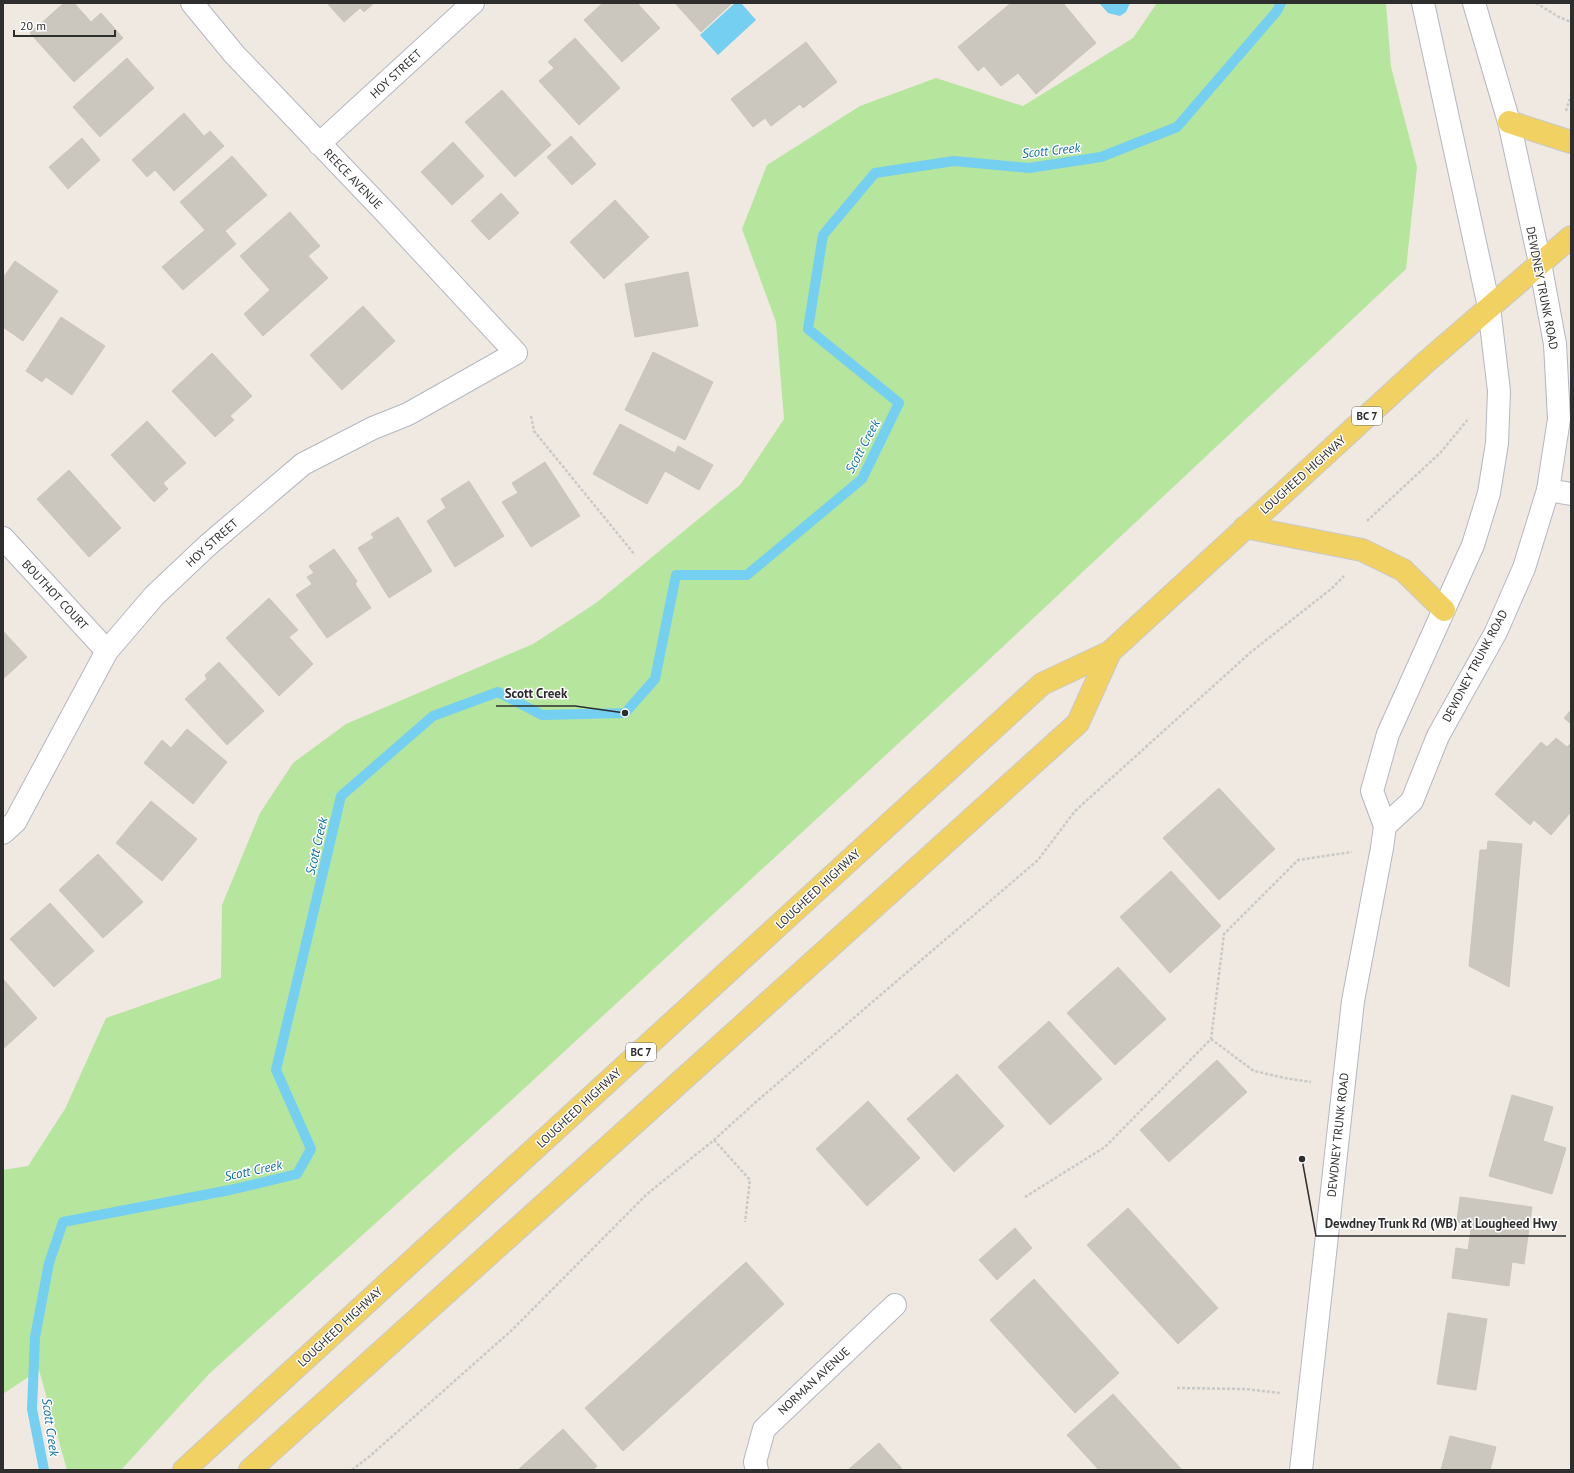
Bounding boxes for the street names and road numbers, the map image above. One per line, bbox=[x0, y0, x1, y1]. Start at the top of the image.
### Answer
street label: HOY STREET bbox=[367, 46, 425, 101]
street label: REECE AVENUE bbox=[321, 145, 386, 212]
street label: DEWDNEY TRUNK ROAD bbox=[1523, 225, 1562, 351]
road number: BC 7 bbox=[1352, 407, 1382, 425]
street label: LOUGHEED HIGHWAY bbox=[1257, 432, 1349, 517]
street label: HOY STREET bbox=[182, 515, 241, 570]
street label: BOUTHOT COURT bbox=[19, 556, 92, 633]
street label: DEWDNEY TRUNK ROAD bbox=[1439, 607, 1511, 724]
street label: LOUGHEED HIGHWAY bbox=[772, 845, 863, 932]
road number: BC 7 bbox=[626, 1043, 656, 1061]
street label: LOUGHEED HIGHWAY bbox=[533, 1064, 624, 1151]
street label: DEWDNEY TRUNK ROAD bbox=[1324, 1072, 1352, 1198]
street label: LOUGHEED HIGHWAY bbox=[294, 1283, 385, 1370]
street label: NORMAN AVENUE bbox=[775, 1343, 853, 1418]

